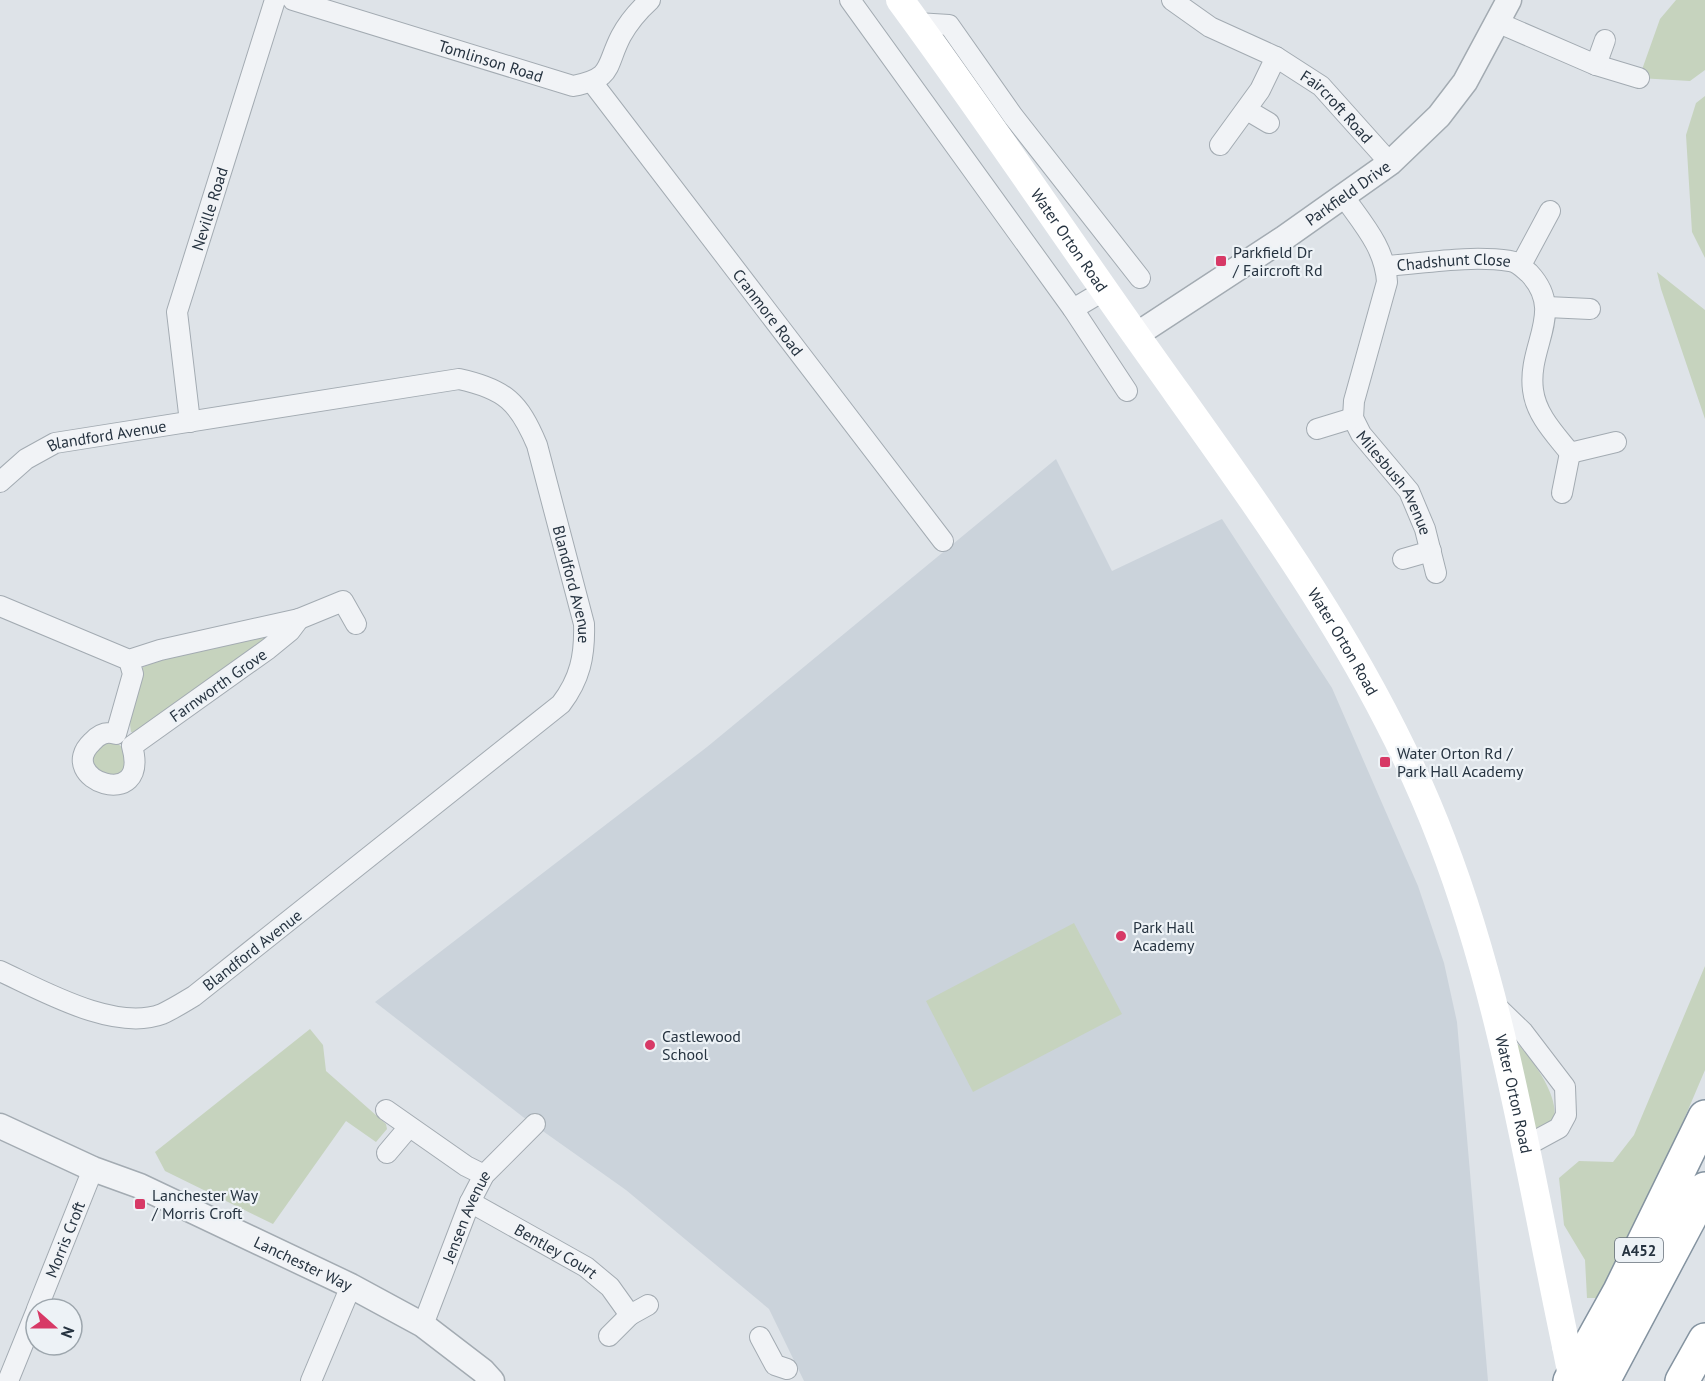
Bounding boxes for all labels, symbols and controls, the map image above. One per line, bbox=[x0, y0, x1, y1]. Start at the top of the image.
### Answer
street label: Tomlinson Road bbox=[436, 35, 546, 86]
street label: Faircroft Road bbox=[1297, 65, 1377, 147]
street label: Parkfield Drive bbox=[1301, 156, 1394, 230]
street label: Neville Road bbox=[187, 165, 232, 253]
street label: Water Orton Road bbox=[1027, 185, 1112, 296]
place label: Parkfield Dr / Faircroft Rd bbox=[1232, 242, 1323, 280]
street label: Chadshunt Close bbox=[1396, 249, 1512, 275]
marker: Parkfield Dr / Faircroft Rd bbox=[1214, 254, 1228, 268]
street label: Cranmore Road bbox=[729, 265, 808, 360]
street label: Blandford Avenue bbox=[43, 416, 168, 456]
street label: Milesbush Avenue bbox=[1352, 426, 1436, 537]
street label: Blandford Avenue bbox=[549, 523, 594, 644]
street label: Water Orton Road bbox=[1304, 584, 1383, 699]
street label: Farnworth Grove bbox=[165, 644, 271, 726]
place label: Water Orton Rd / Park Hall Academy bbox=[1397, 743, 1524, 781]
marker: Water Orton Rd / Park Hall Academy bbox=[1378, 755, 1392, 769]
street label: Blandford Avenue bbox=[198, 905, 306, 995]
place label: Park Hall Academy bbox=[1133, 917, 1195, 955]
marker: Park Hall Academy bbox=[1114, 929, 1128, 943]
place label: Castlewood School bbox=[662, 1026, 741, 1064]
street label: Water Orton Road bbox=[1491, 1032, 1537, 1155]
marker: Castlewood School bbox=[643, 1038, 657, 1052]
street label: Jensen Avenue bbox=[437, 1165, 494, 1266]
place label: Lanchester Way / Morris Croft bbox=[151, 1185, 259, 1223]
marker: Lanchester Way / Morris Croft bbox=[133, 1197, 147, 1211]
street label: Morris Croft bbox=[41, 1198, 89, 1280]
street label: Bentley Court bbox=[511, 1219, 602, 1283]
street label: Lanchester Way bbox=[251, 1232, 356, 1295]
road number: A452 bbox=[1615, 1238, 1663, 1262]
north arrow bbox=[24, 1297, 84, 1357]
text: N bbox=[57, 1324, 79, 1341]

